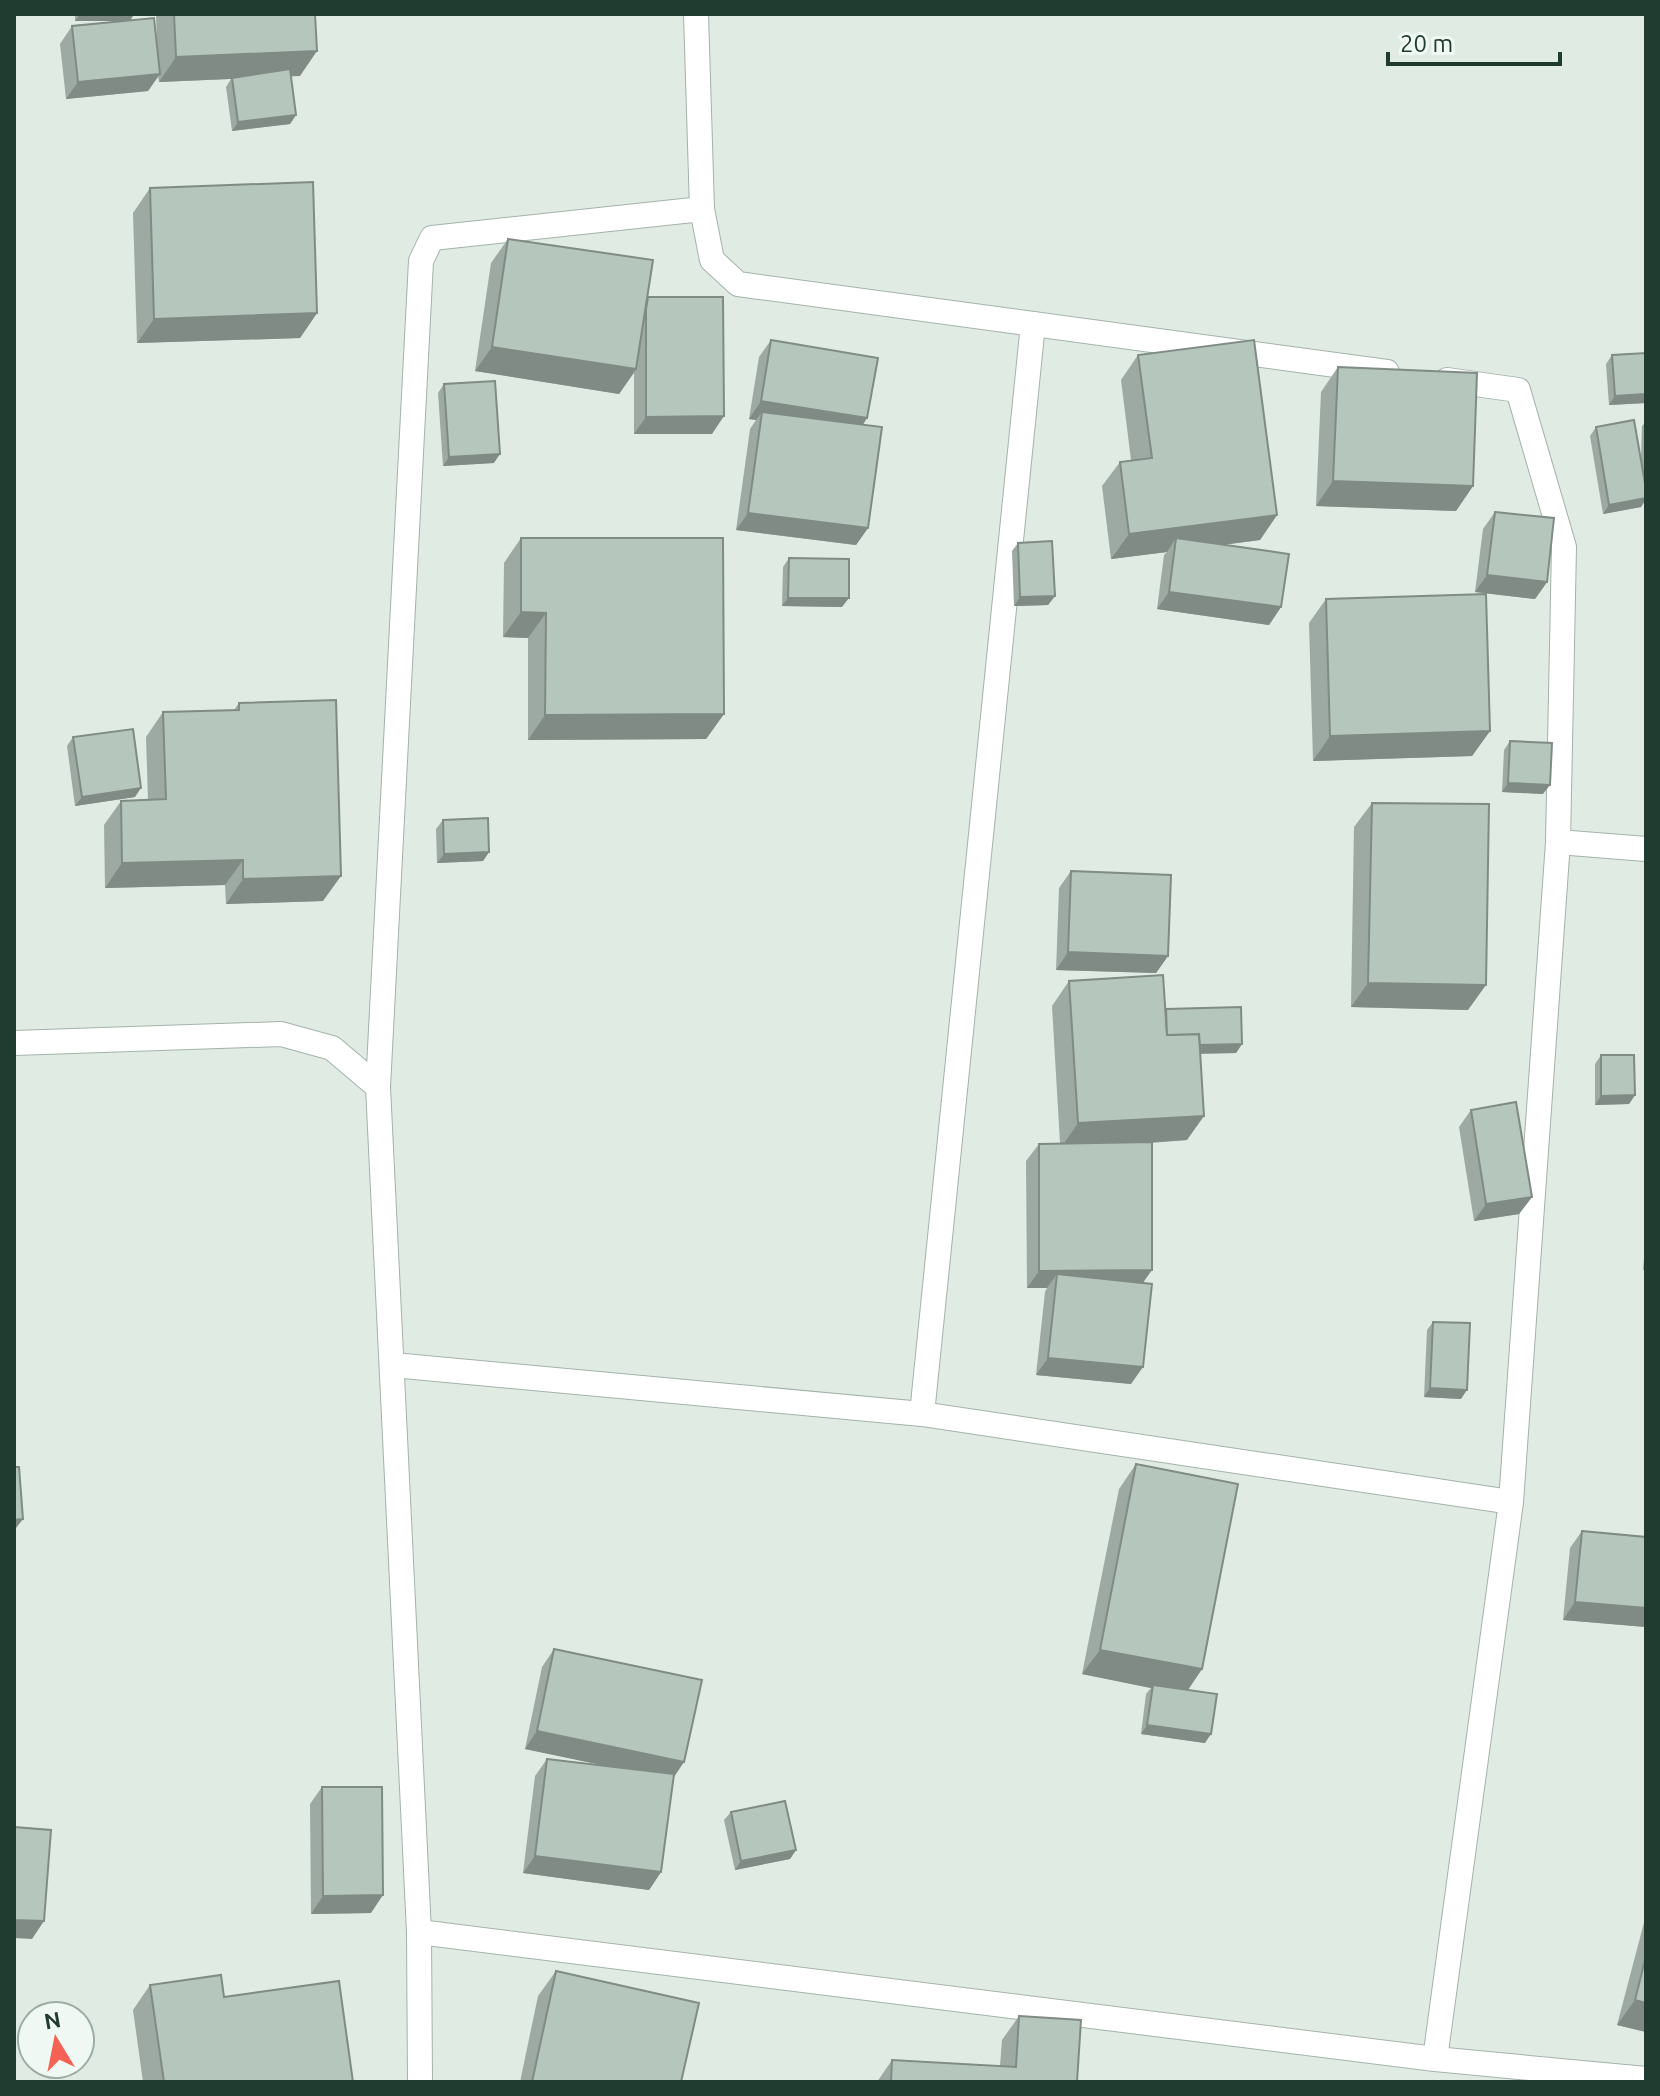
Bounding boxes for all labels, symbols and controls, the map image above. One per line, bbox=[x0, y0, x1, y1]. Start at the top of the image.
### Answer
scale bar bbox=[1388, 16, 1560, 66]
text: 20 m bbox=[1400, 30, 1453, 57]
north arrow bbox=[16, 2000, 96, 2080]
text: N bbox=[42, 2006, 63, 2034]

